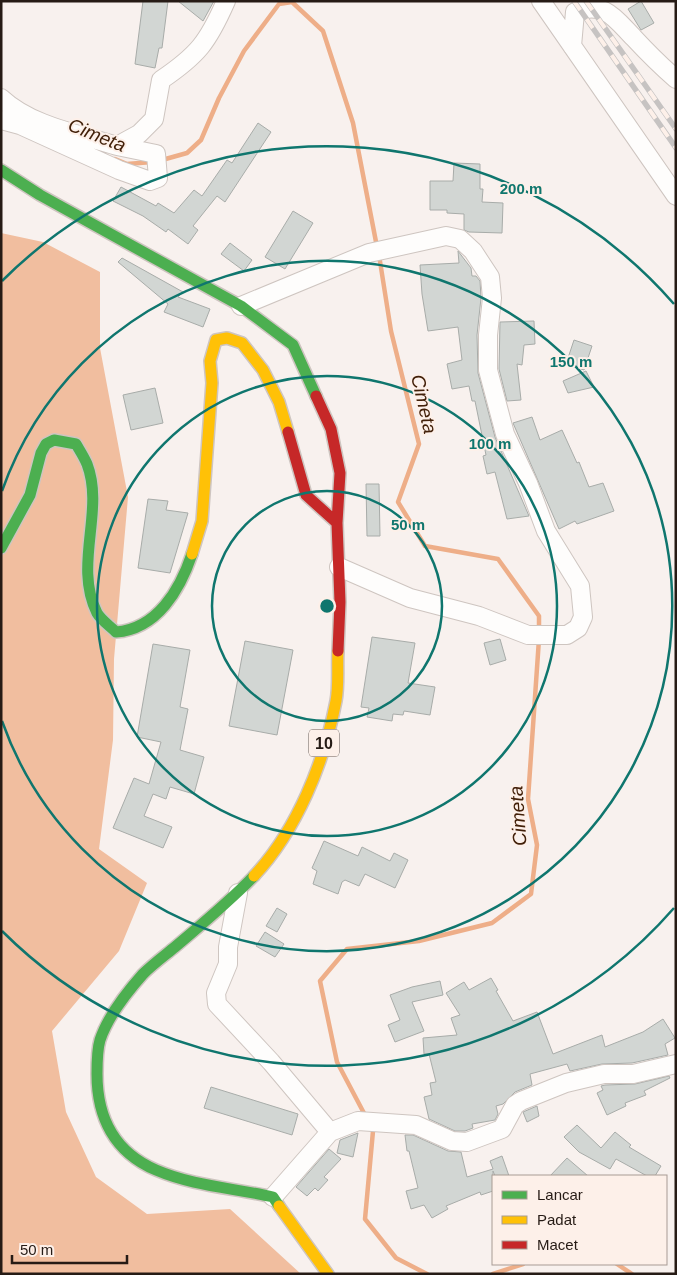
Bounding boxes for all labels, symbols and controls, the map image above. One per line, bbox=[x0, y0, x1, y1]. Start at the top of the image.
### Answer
water label: Cimeta bbox=[65, 114, 129, 156]
text: 200 m bbox=[500, 180, 542, 197]
text: 150 m bbox=[550, 353, 592, 370]
water label: Cimeta bbox=[407, 372, 441, 436]
text: 100 m bbox=[469, 435, 511, 452]
text: 50 m bbox=[391, 516, 425, 533]
centre of rings bbox=[318, 597, 336, 615]
road number: 10 bbox=[309, 730, 339, 756]
water label: Cimeta bbox=[505, 785, 531, 847]
legend bbox=[492, 1175, 667, 1265]
text: Lancar bbox=[537, 1186, 583, 1203]
text: Padat bbox=[537, 1211, 577, 1228]
scale bar bbox=[12, 1232, 128, 1264]
text: Macet bbox=[537, 1236, 579, 1253]
text: 50 m bbox=[20, 1241, 53, 1258]

